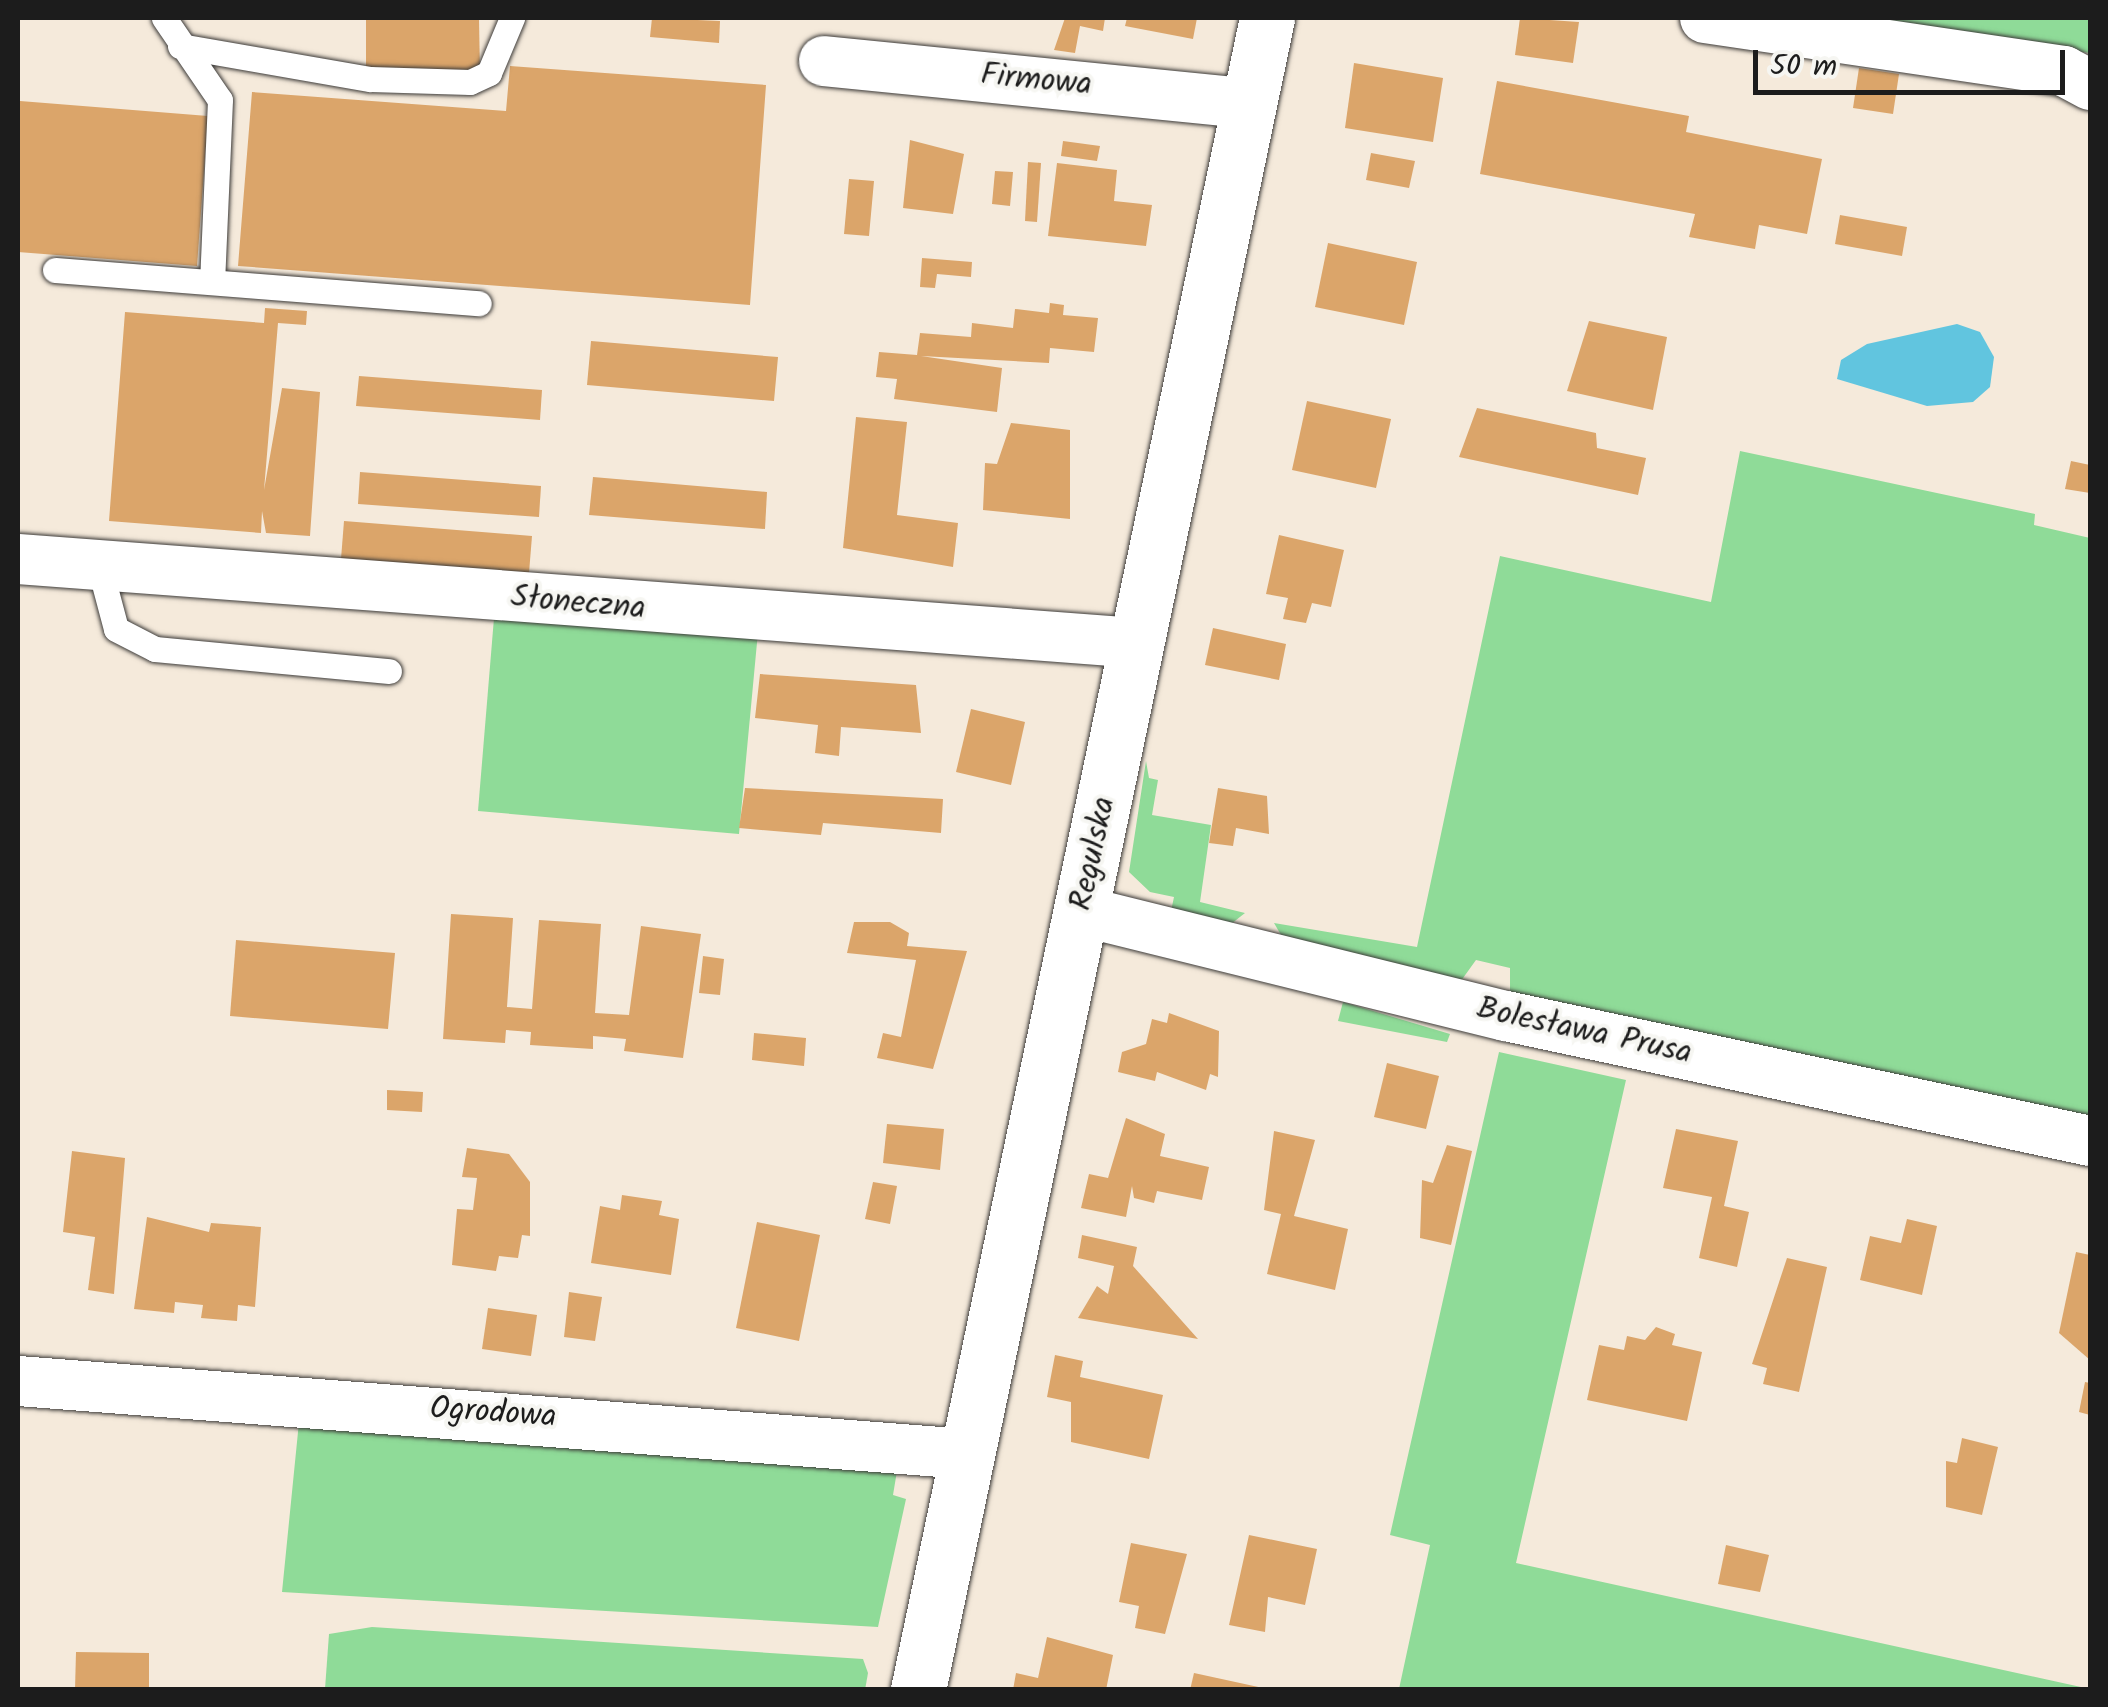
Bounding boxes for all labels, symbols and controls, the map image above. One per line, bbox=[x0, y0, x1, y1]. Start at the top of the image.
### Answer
scale bar bbox=[1758, 30, 2070, 92]
text: 50 m bbox=[1770, 43, 1837, 91]
street label: Firmowa bbox=[979, 57, 1093, 105]
street label: Słoneczna bbox=[509, 579, 647, 629]
street label: Regulska bbox=[1063, 794, 1125, 914]
street label: Bolesława Prusa bbox=[1473, 990, 1695, 1074]
street label: Ogrodowa bbox=[428, 1390, 558, 1438]

